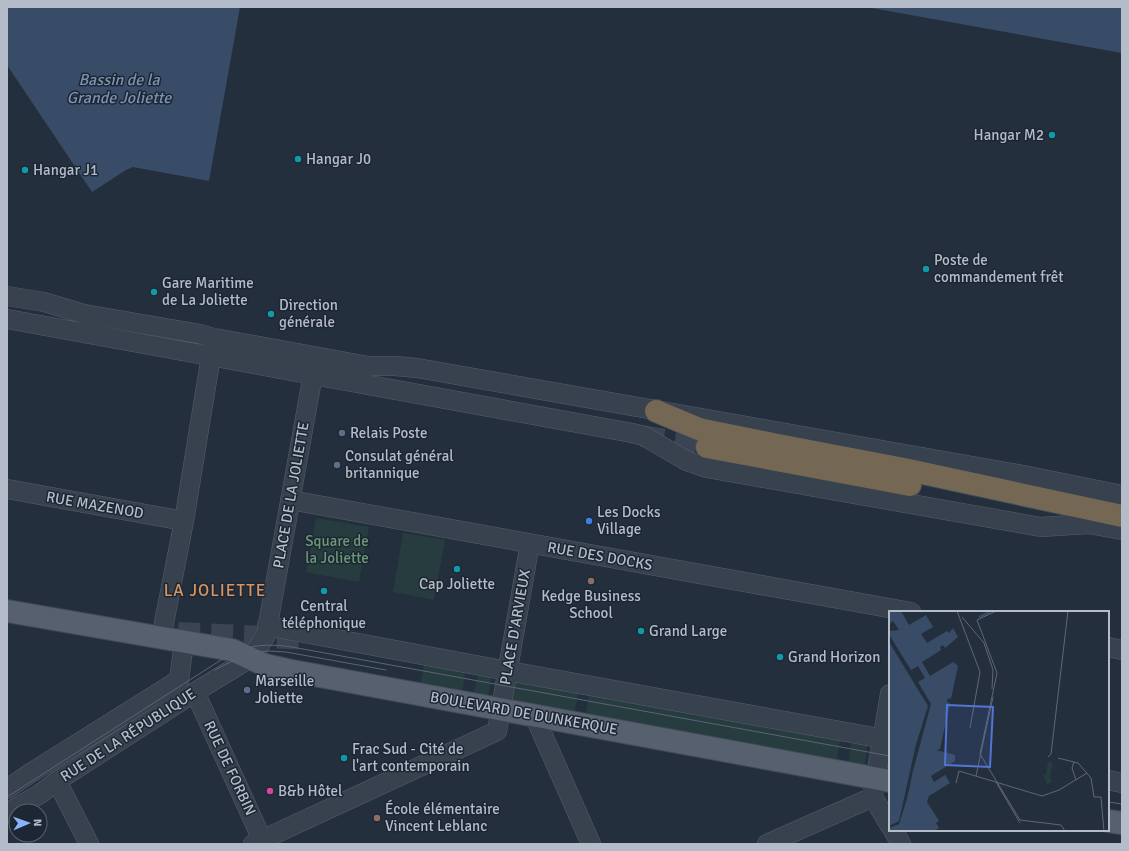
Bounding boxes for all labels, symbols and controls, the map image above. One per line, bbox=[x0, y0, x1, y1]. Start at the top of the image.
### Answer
water label: Bassin de la Grande Joliette bbox=[67, 70, 172, 108]
place label: Hangar M2 bbox=[974, 126, 1044, 144]
marker: Hangar M2 bbox=[1047, 130, 1057, 140]
place label: Hangar J0 bbox=[306, 150, 371, 168]
marker: Hangar J0 bbox=[293, 154, 303, 164]
place label: Hangar J1 bbox=[33, 161, 98, 179]
marker: Hangar J1 bbox=[20, 165, 30, 175]
place label: Poste de commandement frêt bbox=[934, 251, 1063, 286]
marker: Poste de commandement frêt bbox=[921, 264, 931, 274]
place label: Gare Maritime de La Joliette bbox=[162, 274, 254, 309]
marker: Gare Maritime de La Joliette bbox=[149, 287, 159, 297]
place label: Direction générale bbox=[279, 296, 338, 331]
marker: Direction générale bbox=[266, 309, 276, 319]
street label: PLACE DE LA JOLIETTE bbox=[269, 420, 313, 570]
place label: Relais Poste bbox=[350, 424, 427, 442]
marker: Relais Poste bbox=[337, 428, 347, 438]
place label: Consulat général britannique bbox=[345, 447, 454, 482]
marker: Consulat général britannique bbox=[332, 460, 342, 470]
street label: RUE MAZENOD bbox=[45, 488, 145, 522]
place label: Les Docks Village bbox=[597, 503, 661, 538]
marker: Les Docks Village bbox=[584, 516, 594, 526]
park label: Square de la Joliette bbox=[305, 532, 369, 567]
street label: RUE DES DOCKS bbox=[546, 538, 654, 574]
marker: Cap Joliette bbox=[452, 564, 462, 574]
street label: PLACE D'ARVIEUX bbox=[496, 568, 534, 686]
place label: Cap Joliette bbox=[419, 575, 495, 593]
marker: Kedge Business School bbox=[586, 576, 596, 586]
district label: LA JOLIETTE bbox=[164, 580, 266, 601]
marker: Central téléphonique bbox=[319, 586, 329, 596]
place label: Kedge Business School bbox=[541, 587, 641, 622]
place label: Central téléphonique bbox=[282, 597, 366, 632]
inset map bbox=[889, 611, 1109, 831]
place label: Grand Large bbox=[649, 622, 727, 640]
marker: Grand Large bbox=[636, 626, 646, 636]
place label: Grand Horizon bbox=[788, 648, 880, 666]
marker: Grand Horizon bbox=[775, 652, 785, 662]
place label: Marseille Joliette bbox=[255, 672, 314, 707]
street label: RUE DE LA RÉPUBLIQUE bbox=[56, 684, 199, 786]
marker: Marseille Joliette bbox=[242, 685, 252, 695]
street label: BOULEVARD DE DUNKERQUE bbox=[429, 688, 619, 738]
street label: RUE DE FORBIN bbox=[200, 718, 260, 818]
place label: Frac Sud - Cité de l'art contemporain bbox=[352, 740, 470, 775]
marker: Frac Sud - Cité de l'art contemporain bbox=[339, 753, 349, 763]
place label: B&b Hôtel bbox=[278, 782, 342, 800]
marker: B&b Hôtel bbox=[265, 786, 275, 796]
place label: École élémentaire Vincent Leblanc bbox=[385, 799, 500, 835]
north arrow bbox=[8, 803, 48, 843]
marker: École élémentaire Vincent Leblanc bbox=[372, 813, 382, 823]
text: N bbox=[31, 819, 44, 827]

